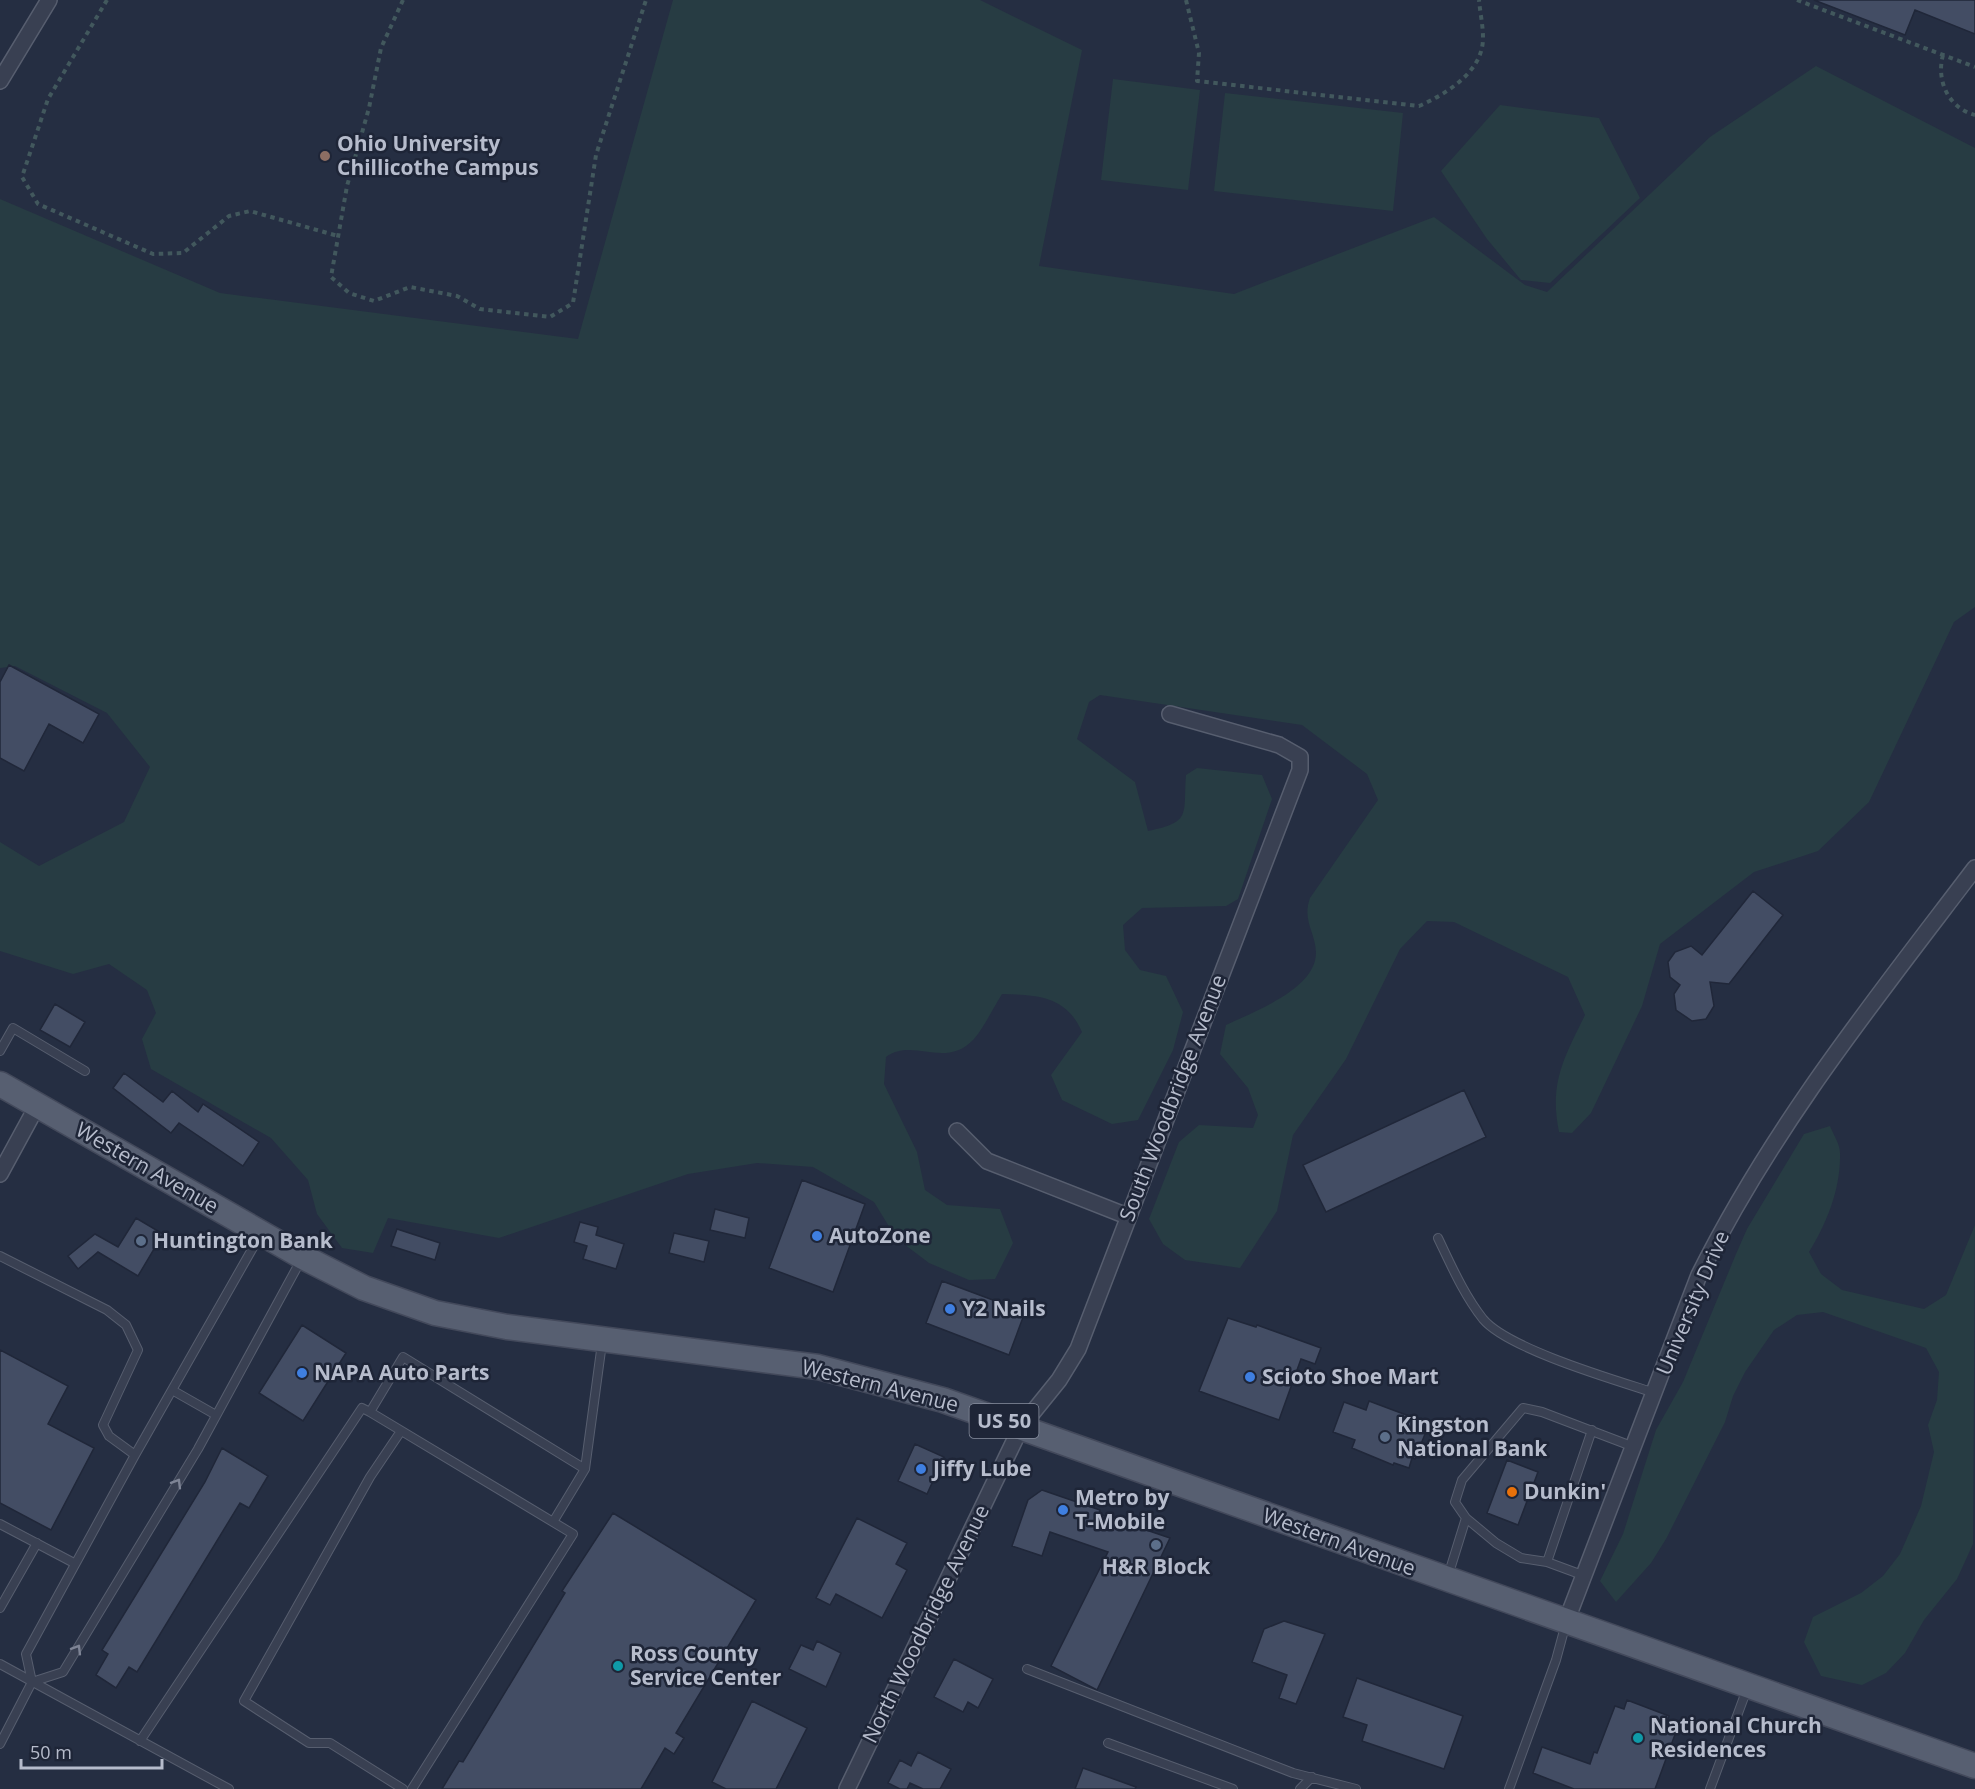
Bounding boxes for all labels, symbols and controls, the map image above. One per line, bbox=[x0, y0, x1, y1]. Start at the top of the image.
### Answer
place label: Ohio University Chillicothe Campus bbox=[337, 129, 539, 181]
marker: Ohio University Chillicothe Campus bbox=[318, 149, 332, 163]
street label: South Woodbridge Avenue bbox=[1112, 970, 1232, 1225]
street label: Western Avenue bbox=[71, 1115, 224, 1219]
place label: AutoZone bbox=[829, 1221, 931, 1249]
place label: Huntington Bank bbox=[153, 1226, 334, 1254]
street label: University Drive bbox=[1649, 1226, 1735, 1379]
marker: AutoZone bbox=[810, 1229, 824, 1243]
marker: Huntington Bank bbox=[134, 1234, 148, 1248]
place label: Y2 Nails bbox=[962, 1294, 1046, 1322]
marker: Y2 Nails bbox=[943, 1302, 957, 1316]
street label: Western Avenue bbox=[799, 1352, 961, 1418]
place label: NAPA Auto Parts bbox=[314, 1358, 490, 1386]
place label: Scioto Shoe Mart bbox=[1262, 1362, 1439, 1390]
marker: NAPA Auto Parts bbox=[295, 1366, 309, 1380]
marker: Scioto Shoe Mart bbox=[1243, 1370, 1257, 1384]
road number: US 50 bbox=[970, 1404, 1038, 1438]
place label: Kingston National Bank bbox=[1397, 1410, 1548, 1462]
marker: Kingston National Bank bbox=[1378, 1430, 1392, 1444]
place label: Jiffy Lube bbox=[931, 1454, 1031, 1482]
marker: Jiffy Lube bbox=[914, 1462, 928, 1476]
place label: Dunkin' bbox=[1524, 1477, 1606, 1505]
one-way arrow bbox=[170, 1479, 182, 1489]
place label: Metro by T-Mobile bbox=[1075, 1483, 1170, 1535]
marker: Dunkin' bbox=[1505, 1485, 1519, 1499]
street label: North Woodbridge Avenue bbox=[855, 1500, 995, 1747]
street label: Western Avenue bbox=[1259, 1500, 1420, 1582]
marker: Metro by T-Mobile bbox=[1056, 1503, 1070, 1517]
marker: H&R Block bbox=[1149, 1538, 1163, 1552]
place label: H&R Block bbox=[1102, 1552, 1211, 1580]
place label: Ross County Service Center bbox=[630, 1639, 782, 1691]
one-way arrow bbox=[69, 1645, 81, 1655]
marker: Ross County Service Center bbox=[611, 1659, 625, 1673]
place label: National Church Residences bbox=[1650, 1711, 1822, 1763]
marker: National Church Residences bbox=[1631, 1731, 1645, 1745]
scale bar bbox=[21, 1732, 162, 1770]
text: 50 m bbox=[30, 1740, 72, 1764]

